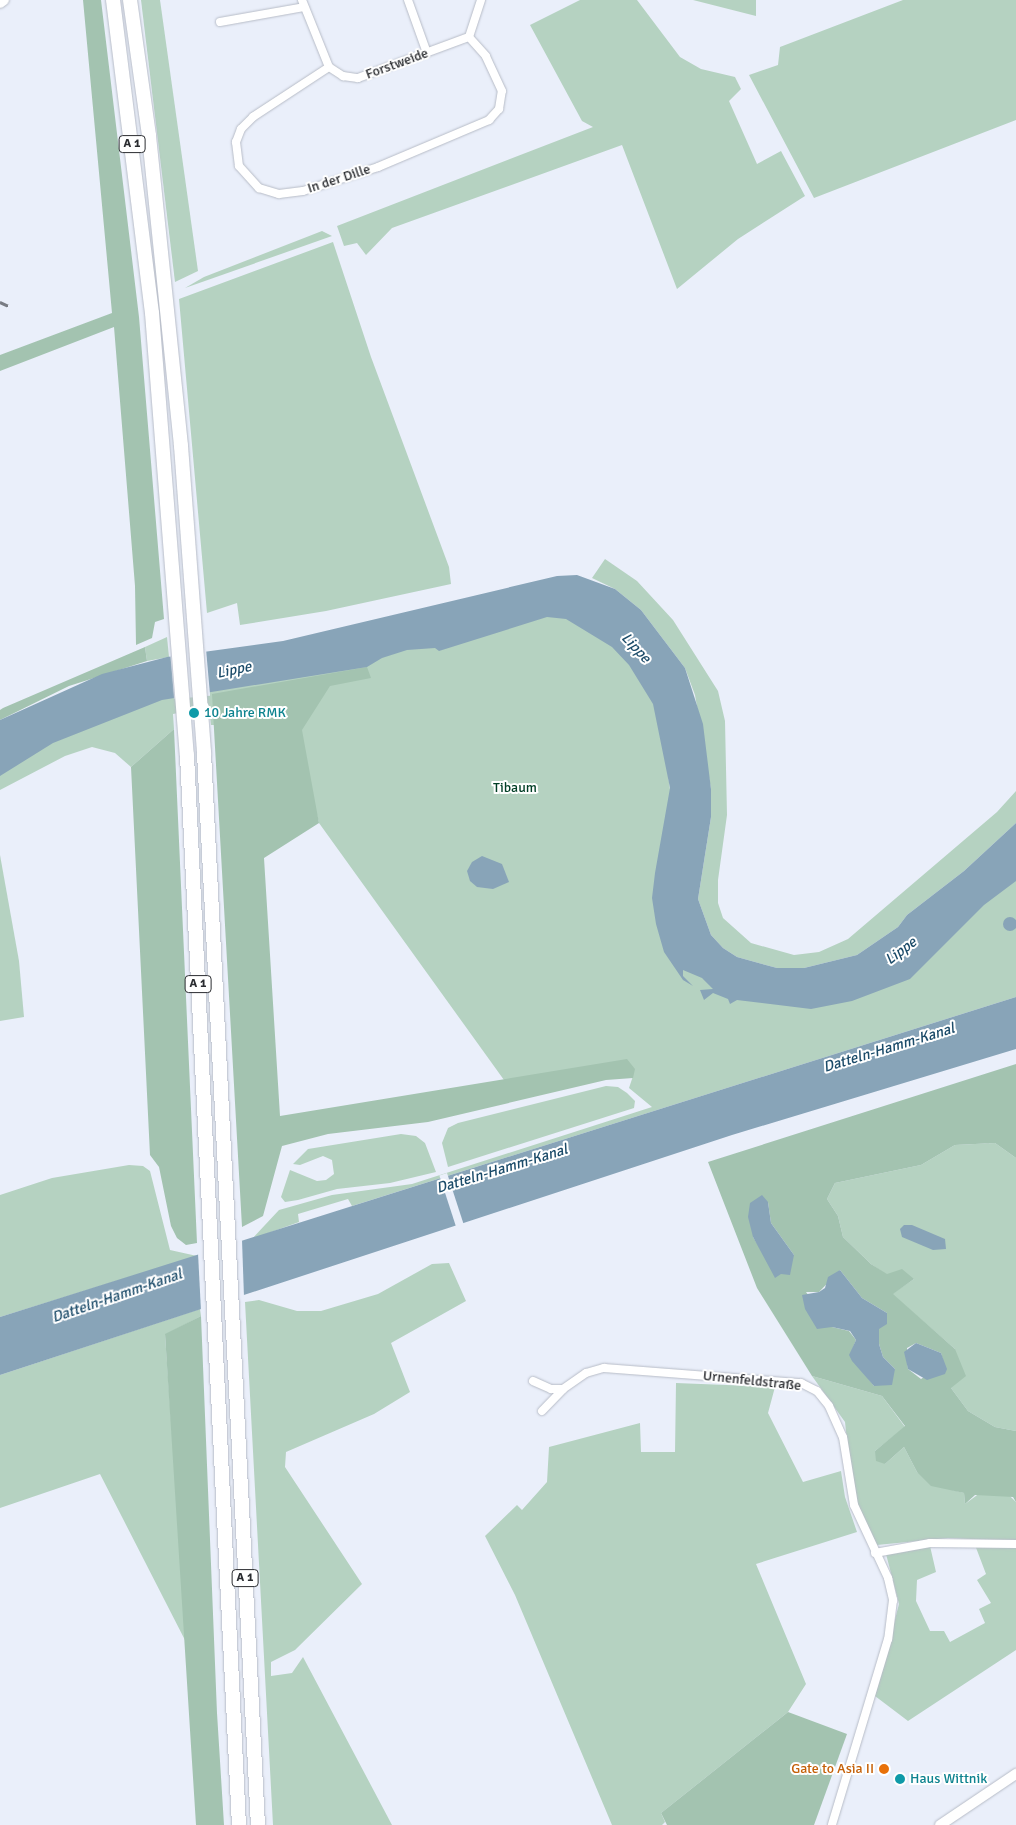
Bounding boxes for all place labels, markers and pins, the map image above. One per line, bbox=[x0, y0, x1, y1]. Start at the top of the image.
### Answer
place label: 10 Jahre RMK bbox=[204, 705, 286, 721]
marker: 10 Jahre RMK bbox=[188, 707, 200, 719]
place label: Gate to Asia II bbox=[791, 1761, 874, 1777]
marker: Gate to Asia II bbox=[878, 1763, 890, 1775]
place label: Haus Wittnik bbox=[910, 1771, 987, 1787]
marker: Haus Wittnik bbox=[894, 1773, 906, 1785]

